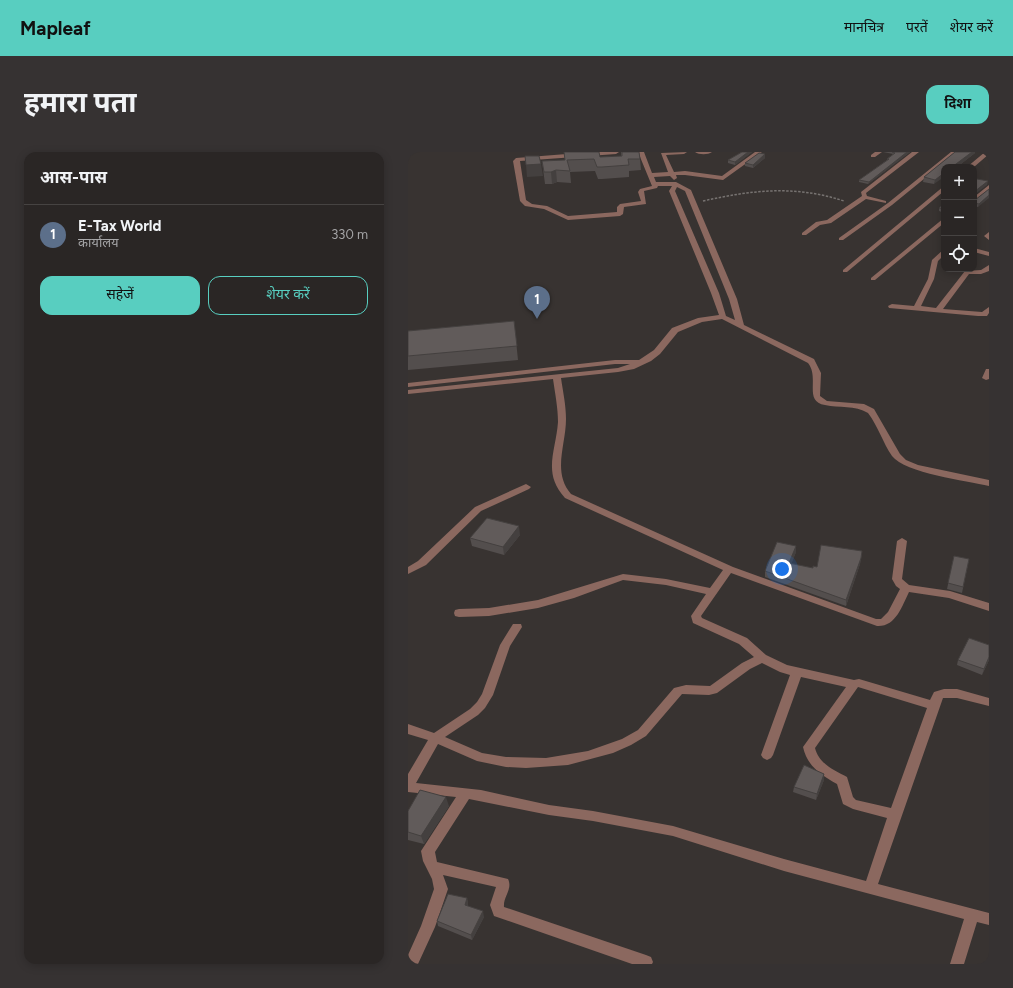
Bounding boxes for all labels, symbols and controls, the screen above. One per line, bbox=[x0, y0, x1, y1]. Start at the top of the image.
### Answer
text: Mapleaf bbox=[20, 17, 91, 40]
text: मानचित्र bbox=[844, 19, 884, 36]
text: परतें bbox=[906, 19, 928, 36]
text: शेयर करें bbox=[950, 19, 993, 36]
text: हमारा पता bbox=[24, 85, 136, 119]
button: दिशा bbox=[926, 85, 989, 124]
map controls bbox=[941, 164, 977, 272]
button: + bbox=[941, 164, 977, 200]
text: आस-पास bbox=[40, 167, 107, 187]
button: − bbox=[941, 200, 977, 236]
text: E-Tax World bbox=[78, 217, 162, 235]
text: 1 bbox=[50, 227, 56, 242]
text: 330 m bbox=[331, 227, 368, 242]
text: कार्यालय bbox=[78, 235, 119, 250]
button: locate bbox=[941, 236, 977, 272]
button: सहेजें bbox=[40, 276, 200, 315]
button: शेयर करें bbox=[208, 276, 368, 315]
pin: 1 bbox=[524, 286, 550, 319]
your location bbox=[772, 559, 792, 579]

